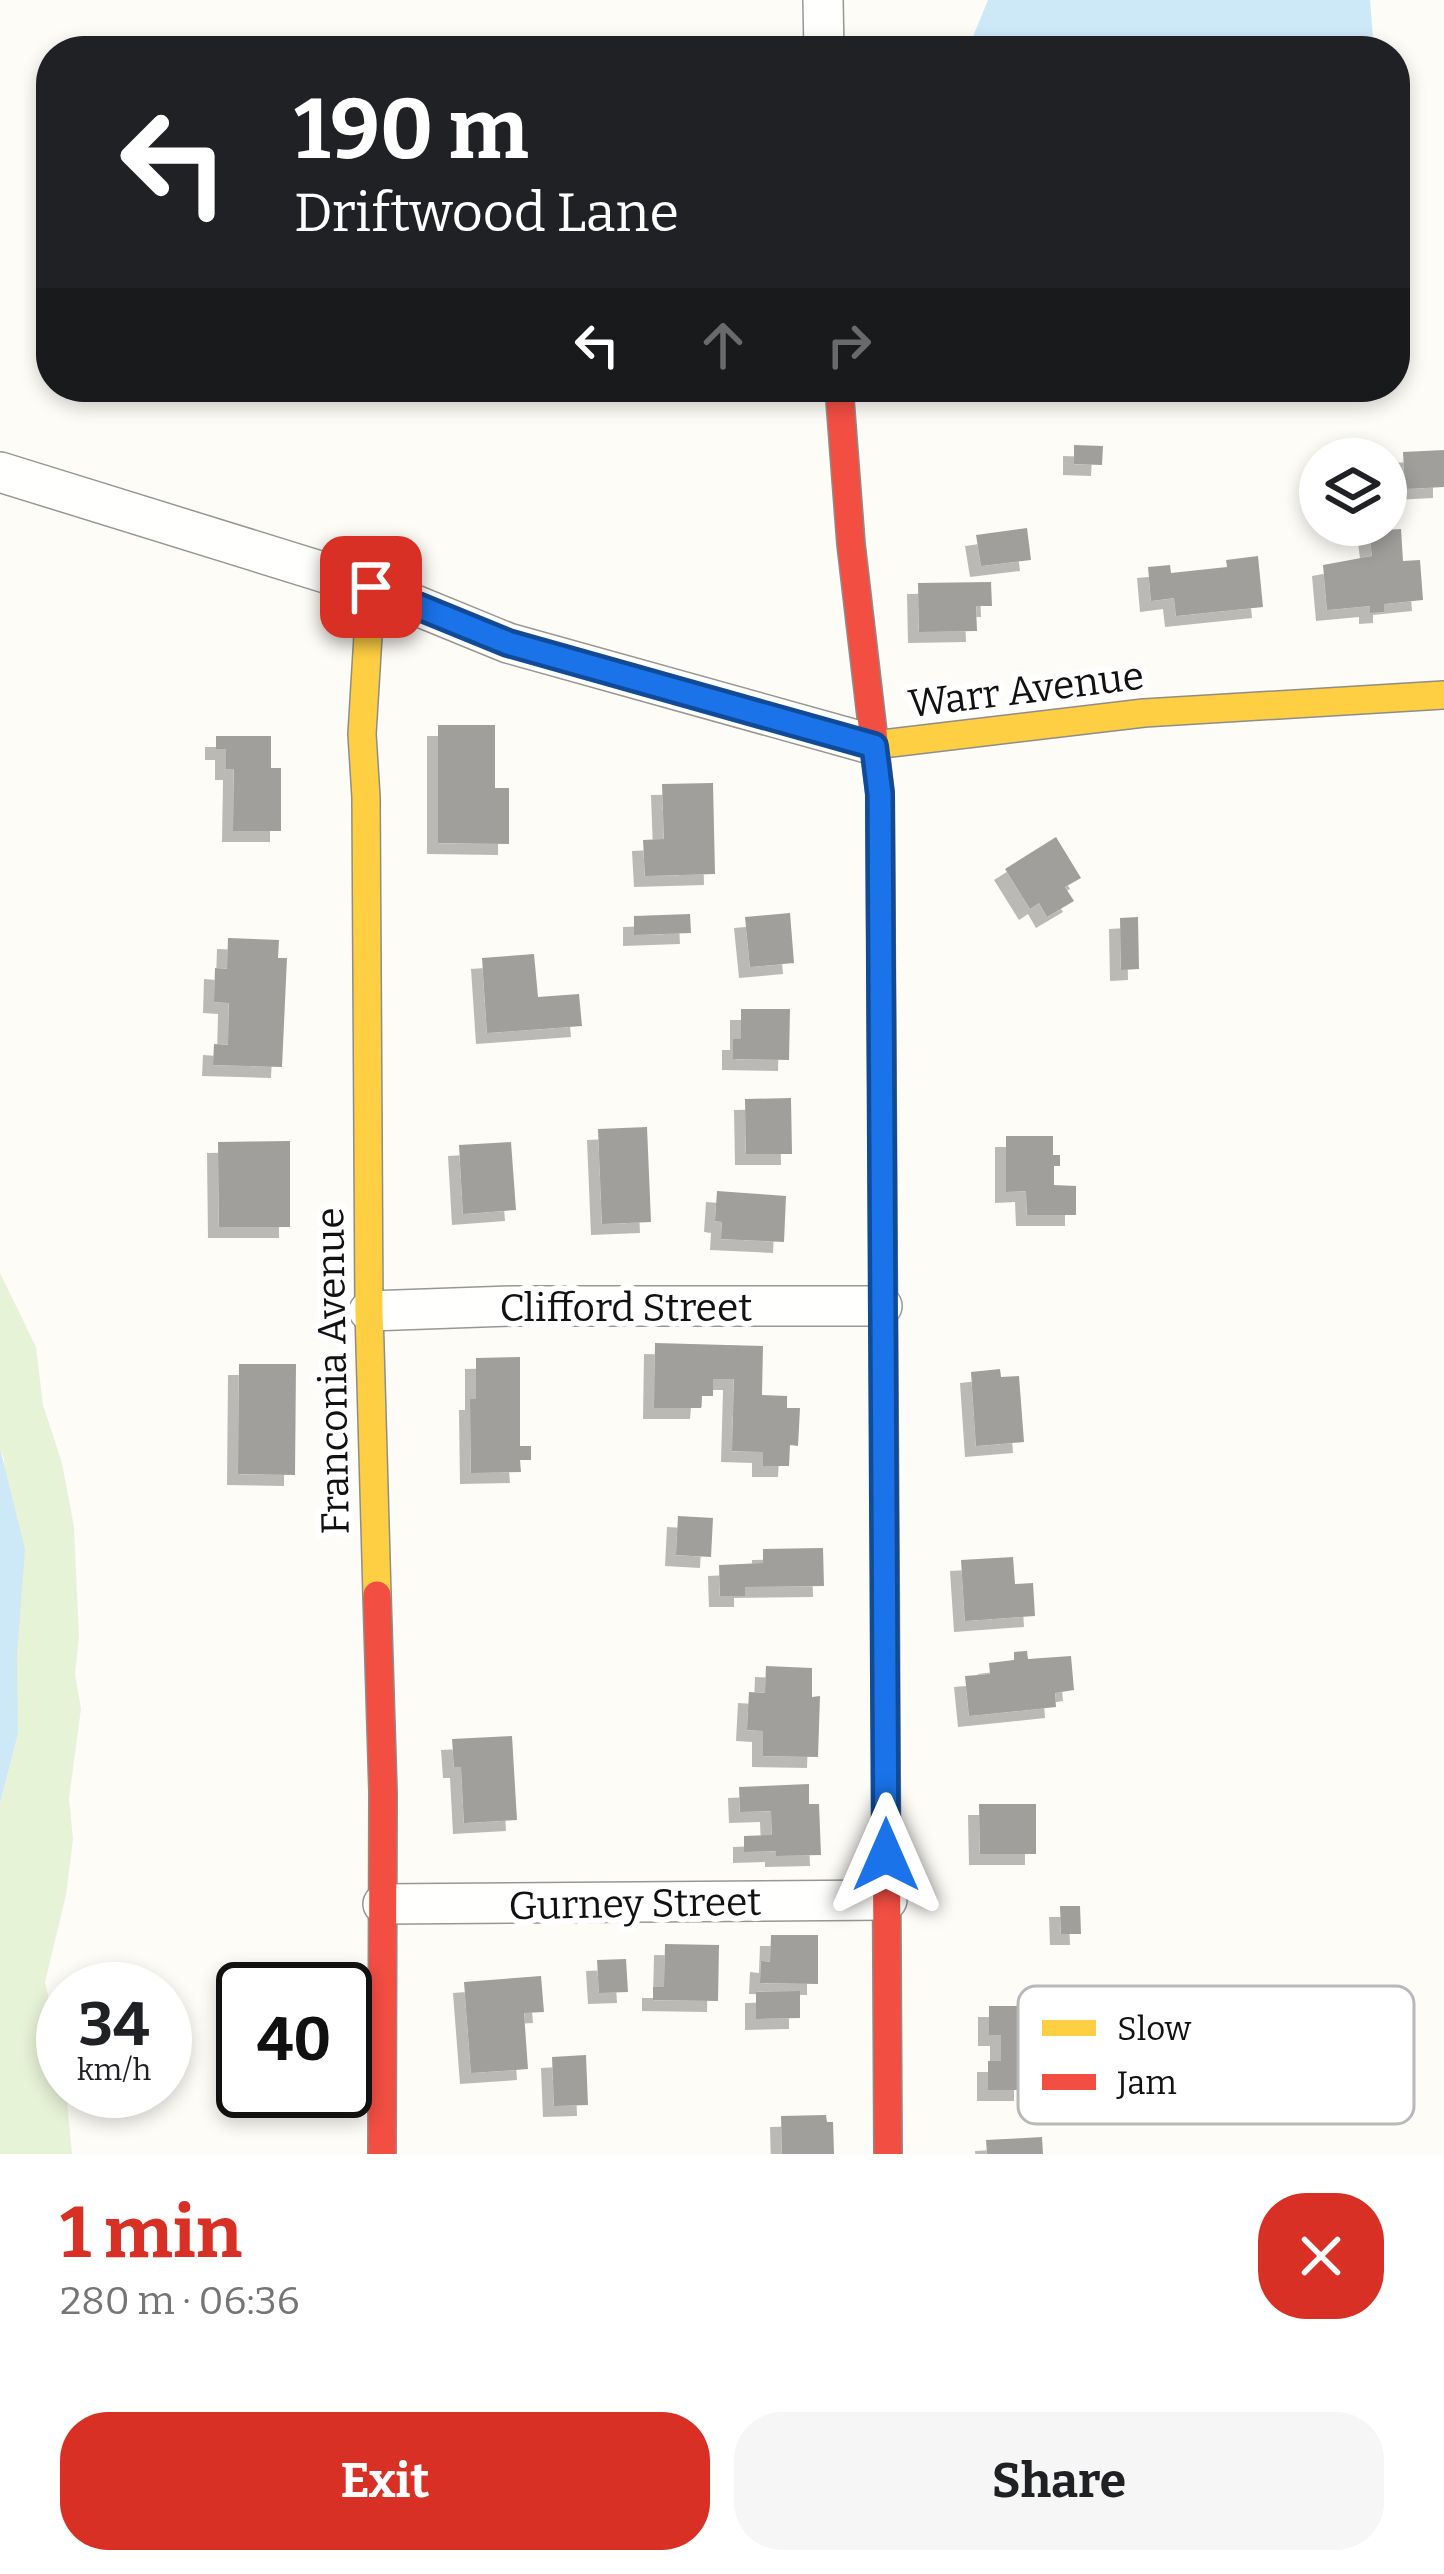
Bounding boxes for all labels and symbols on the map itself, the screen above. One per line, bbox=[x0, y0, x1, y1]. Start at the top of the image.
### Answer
pin bbox=[320, 536, 422, 638]
street label: Warr Avenue bbox=[906, 653, 1146, 727]
street label: Franconia Avenue bbox=[307, 1207, 359, 1535]
street label: Clifford Street bbox=[500, 1285, 752, 1331]
position arrow bbox=[823, 1792, 949, 1918]
street label: Gurney Street bbox=[508, 1879, 762, 1929]
speed limit sign: 40 bbox=[216, 1962, 372, 2118]
legend bbox=[1018, 1986, 1414, 2124]
text: Slow bbox=[1117, 2009, 1192, 2049]
text: Jam bbox=[1116, 2063, 1177, 2103]

